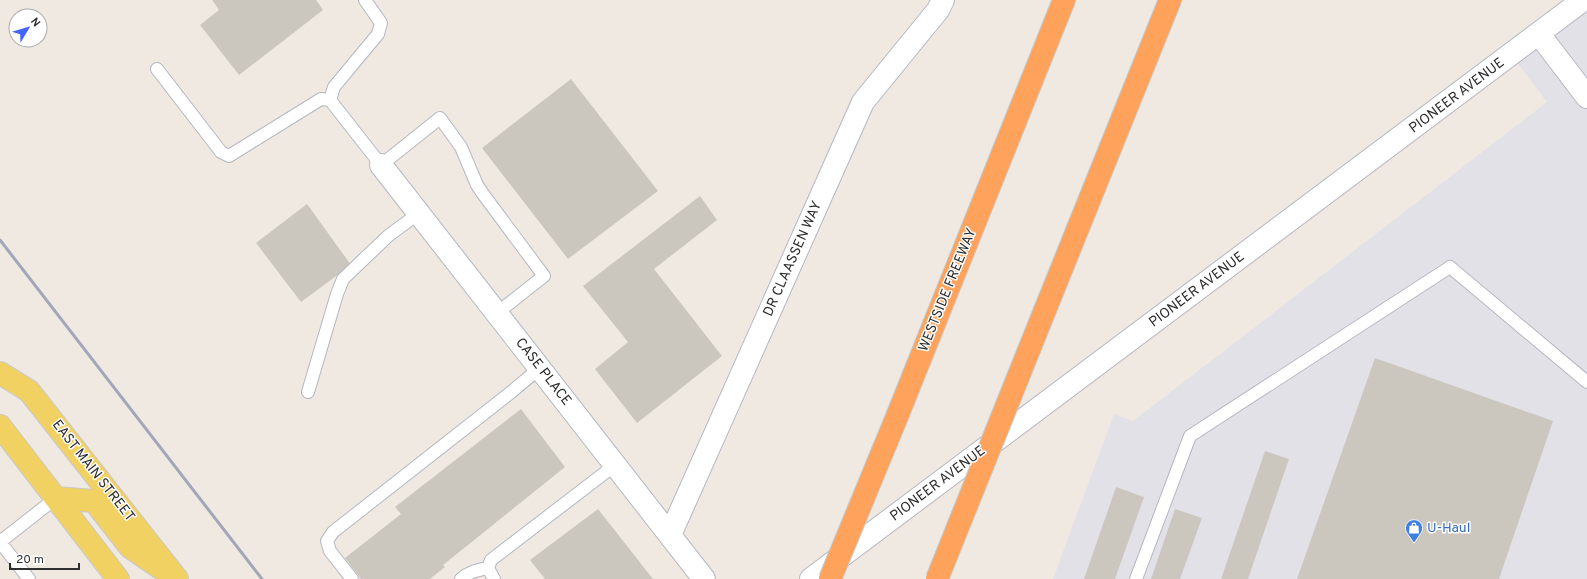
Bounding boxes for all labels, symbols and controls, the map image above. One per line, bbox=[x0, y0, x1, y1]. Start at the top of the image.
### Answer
north arrow bbox=[8, 8, 48, 48]
text: N bbox=[27, 15, 43, 30]
street label: PIONEER AVENUE bbox=[1406, 55, 1508, 137]
street label: DR CLAASSEN WAY bbox=[760, 199, 826, 319]
street label: WESTSIDE FREEWAY bbox=[915, 226, 981, 354]
street label: PIONEER AVENUE bbox=[1146, 249, 1248, 331]
street label: CASE PLACE bbox=[511, 335, 575, 409]
street label: EAST MAIN STREET bbox=[48, 417, 138, 525]
street label: PIONEER AVENUE bbox=[887, 443, 989, 525]
shop icon: U-Haul bbox=[1404, 518, 1424, 543]
place label: U-Haul bbox=[1427, 520, 1470, 537]
scale bar bbox=[10, 545, 79, 571]
text: 20 m bbox=[16, 552, 44, 568]

